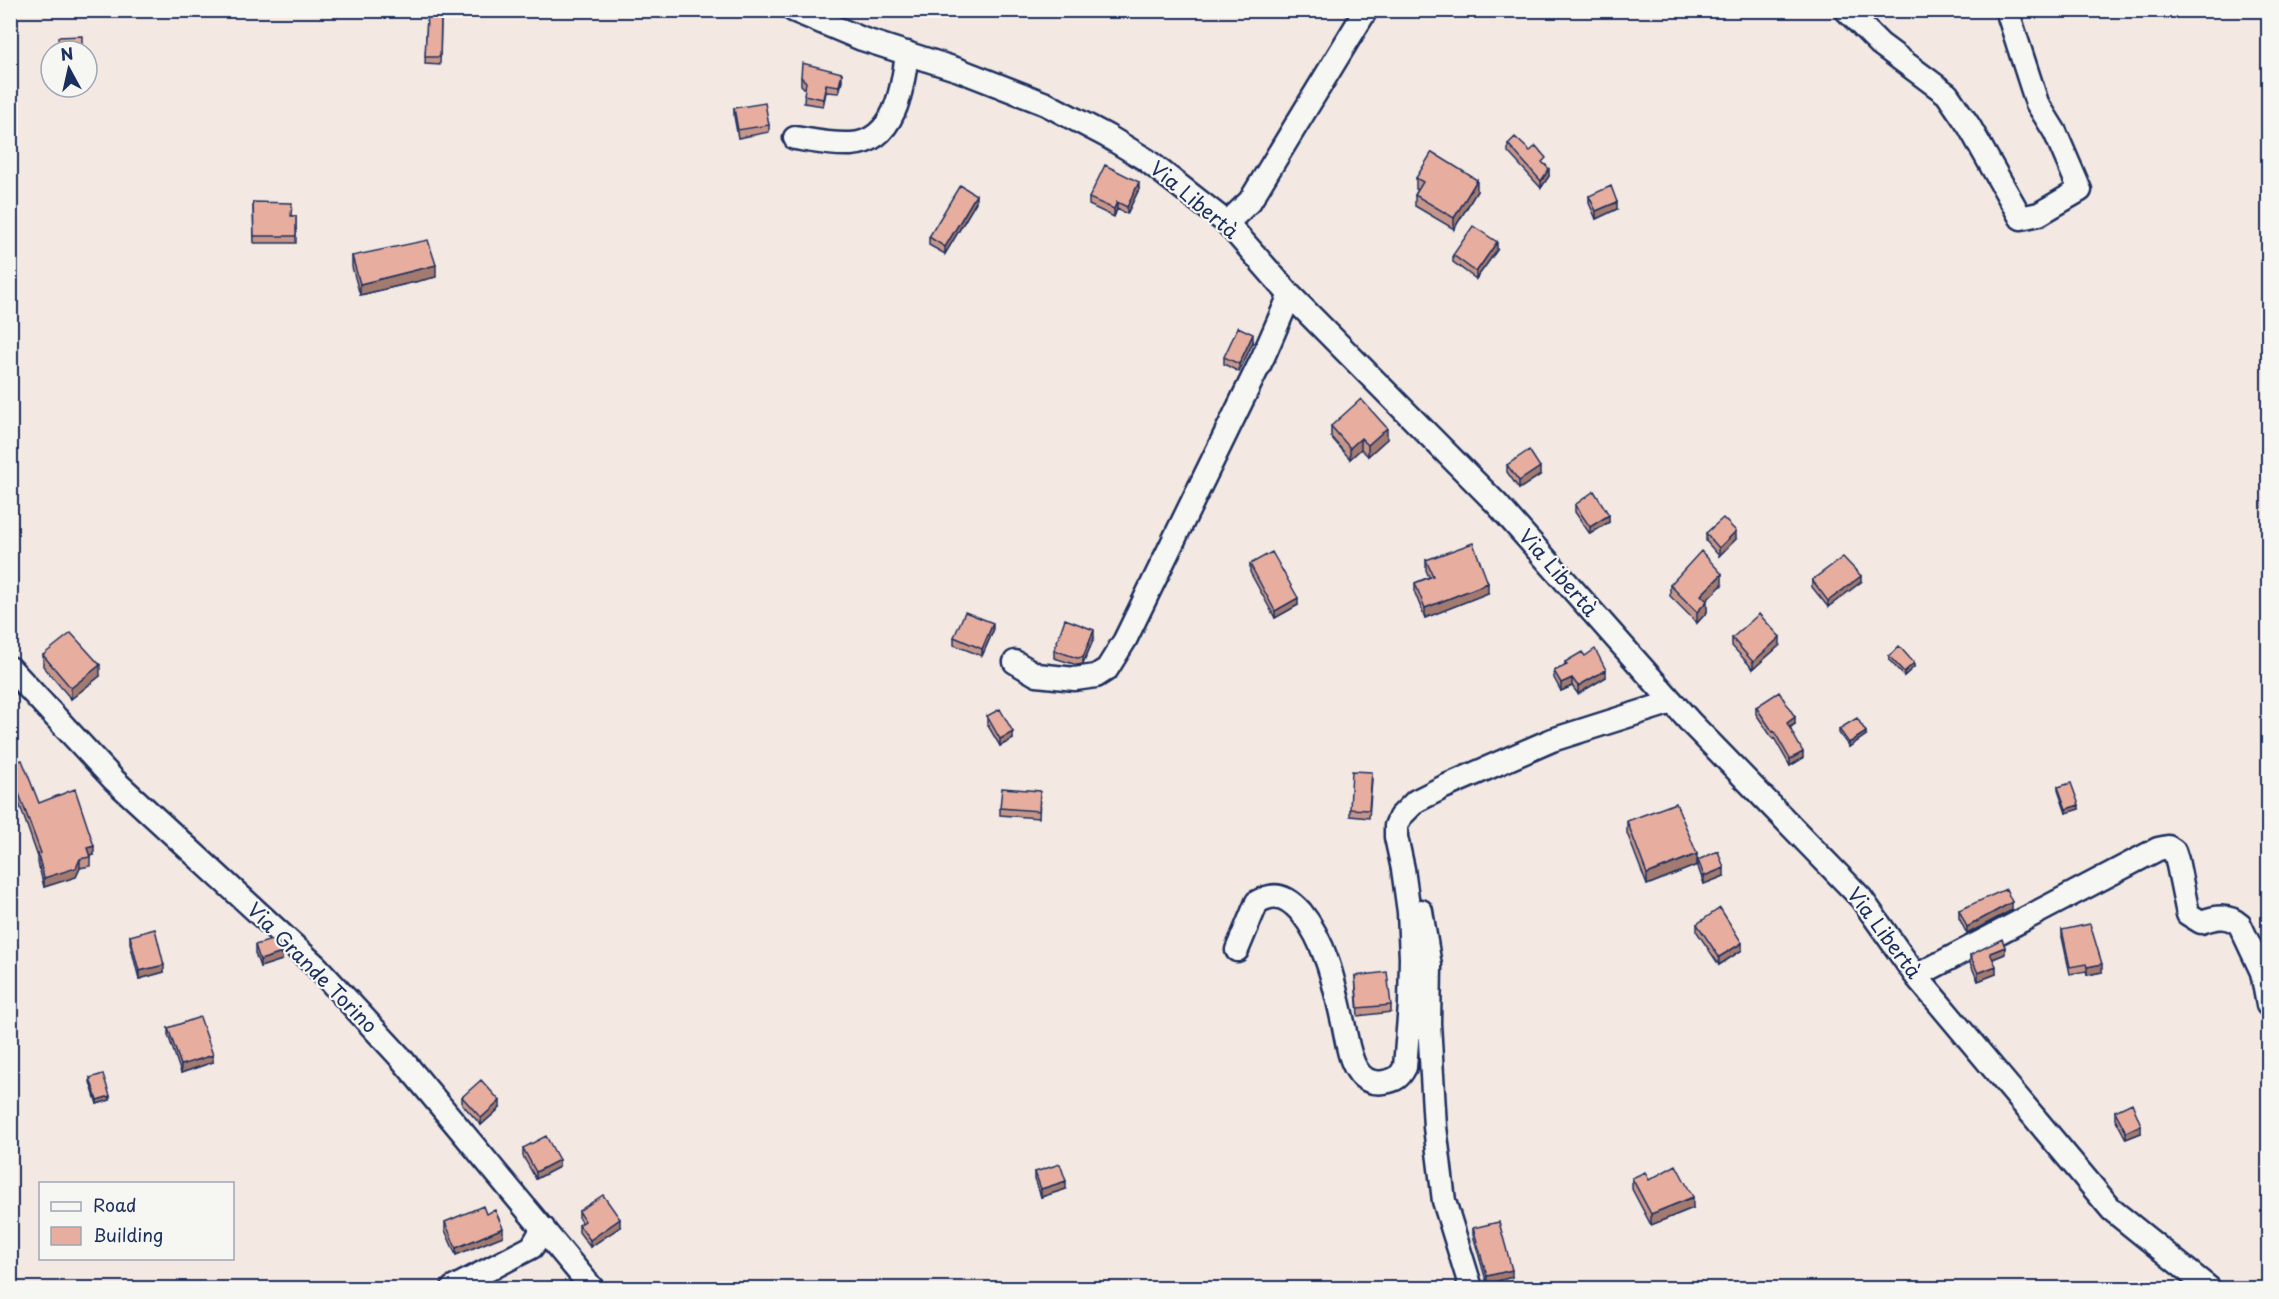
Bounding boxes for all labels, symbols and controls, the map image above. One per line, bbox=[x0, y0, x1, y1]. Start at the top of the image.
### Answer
north arrow bbox=[39, 39, 99, 99]
text: N bbox=[59, 40, 75, 66]
street label: Via Libertà bbox=[1144, 153, 1246, 246]
street label: Via Libertà bbox=[1512, 522, 1606, 623]
street label: Via Libertà bbox=[1840, 880, 1929, 985]
street label: Via Grande Torino bbox=[241, 895, 385, 1039]
legend bbox=[39, 1182, 234, 1260]
text: Road bbox=[93, 1191, 137, 1218]
text: Building bbox=[93, 1221, 163, 1248]

